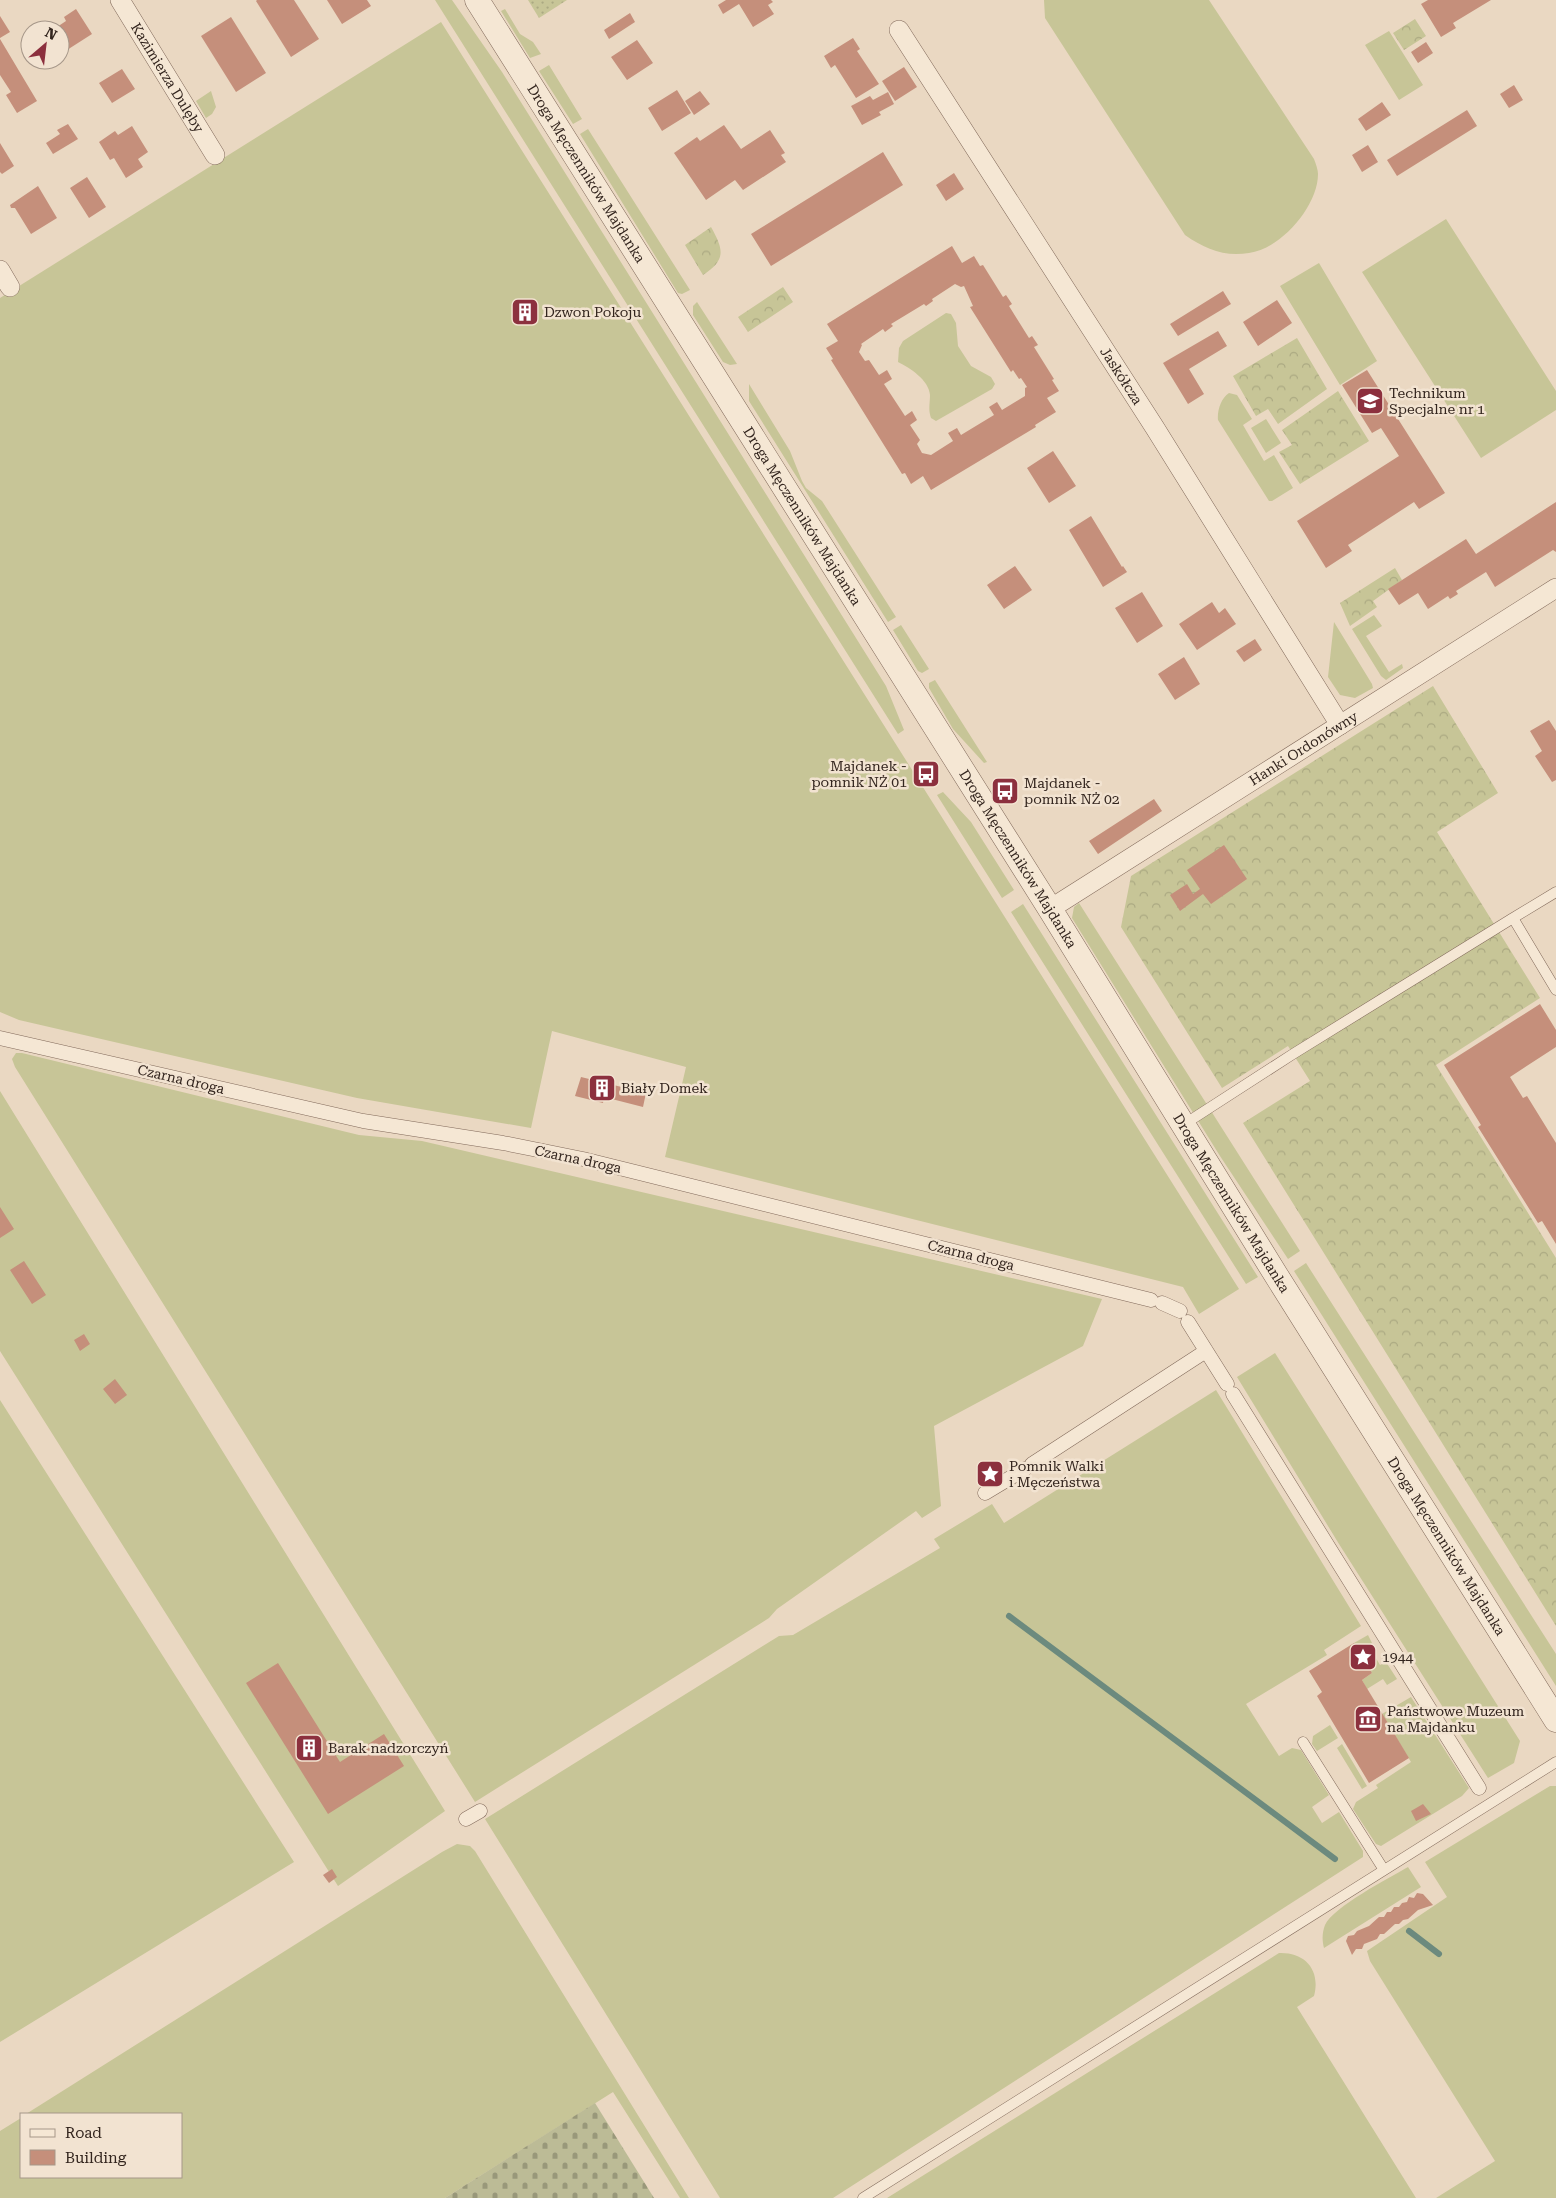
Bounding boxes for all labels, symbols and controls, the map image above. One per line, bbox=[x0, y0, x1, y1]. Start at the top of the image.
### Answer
north arrow bbox=[20, 20, 70, 70]
street label: Kazimierza Dulęby bbox=[128, 20, 208, 136]
text: N bbox=[43, 24, 60, 43]
street label: Droga Męczenników Majdanka bbox=[524, 81, 649, 266]
building icon: Dzwon Pokoju bbox=[510, 297, 540, 327]
place label: Dzwon Pokoju bbox=[544, 304, 642, 320]
street label: Jaskółcza bbox=[1097, 344, 1146, 408]
place label: Technikum Specjalne nr 1 bbox=[1389, 385, 1485, 417]
school or university icon: Technikum Specjalne nr 1 bbox=[1355, 386, 1385, 416]
street label: Droga Męczenników Majdanka bbox=[740, 424, 865, 609]
street label: Hanki Ordonówny bbox=[1246, 708, 1361, 789]
place label: Majdanek - pomnik NŻ 01 bbox=[811, 758, 907, 790]
bus stop icon: Majdanek - pomnik NŻ 01 bbox=[911, 759, 941, 789]
street label: Droga Męczenników Majdanka bbox=[956, 766, 1080, 951]
place label: Majdanek - pomnik NŻ 02 bbox=[1024, 775, 1120, 807]
bus stop icon: Majdanek - pomnik NŻ 02 bbox=[990, 776, 1020, 806]
street label: Czarna droga bbox=[136, 1061, 226, 1097]
building icon: Biały Domek bbox=[587, 1073, 617, 1103]
place label: Biały Domek bbox=[621, 1080, 708, 1096]
street label: Droga Męczenników Majdanka bbox=[1170, 1110, 1293, 1296]
street label: Czarna droga bbox=[533, 1142, 623, 1176]
street label: Czarna droga bbox=[926, 1237, 1016, 1274]
street label: Droga Męczenników Majdanka bbox=[1384, 1454, 1509, 1639]
place label: Pomnik Walki i Męczeństwa bbox=[1009, 1458, 1104, 1490]
place icon: Pomnik Walki i Męczeństwa bbox=[975, 1459, 1005, 1489]
place icon: 1944 bbox=[1348, 1642, 1378, 1672]
place label: 1944 bbox=[1382, 1649, 1414, 1665]
place label: Państwowe Muzeum na Majdanku bbox=[1387, 1703, 1524, 1735]
museum icon: Państwowe Muzeum na Majdanku bbox=[1353, 1704, 1383, 1734]
building icon: Barak nadzorczyń bbox=[294, 1733, 324, 1763]
place label: Barak nadzorczyń bbox=[328, 1740, 449, 1756]
legend bbox=[20, 2113, 182, 2178]
text: Road bbox=[65, 2124, 102, 2142]
text: Building bbox=[65, 2149, 127, 2167]

